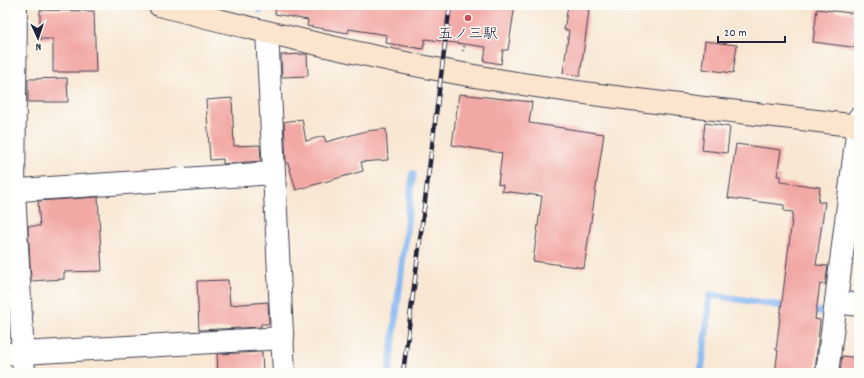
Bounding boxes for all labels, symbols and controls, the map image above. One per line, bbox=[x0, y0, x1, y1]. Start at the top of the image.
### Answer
marker: 五ノ三駅 bbox=[463, 13, 473, 23]
north arrow bbox=[18, 18, 58, 58]
scale bar bbox=[718, 18, 785, 44]
place label: 五ノ三駅 bbox=[438, 24, 498, 46]
text: 20 m bbox=[724, 25, 747, 42]
text: N bbox=[35, 38, 42, 54]

